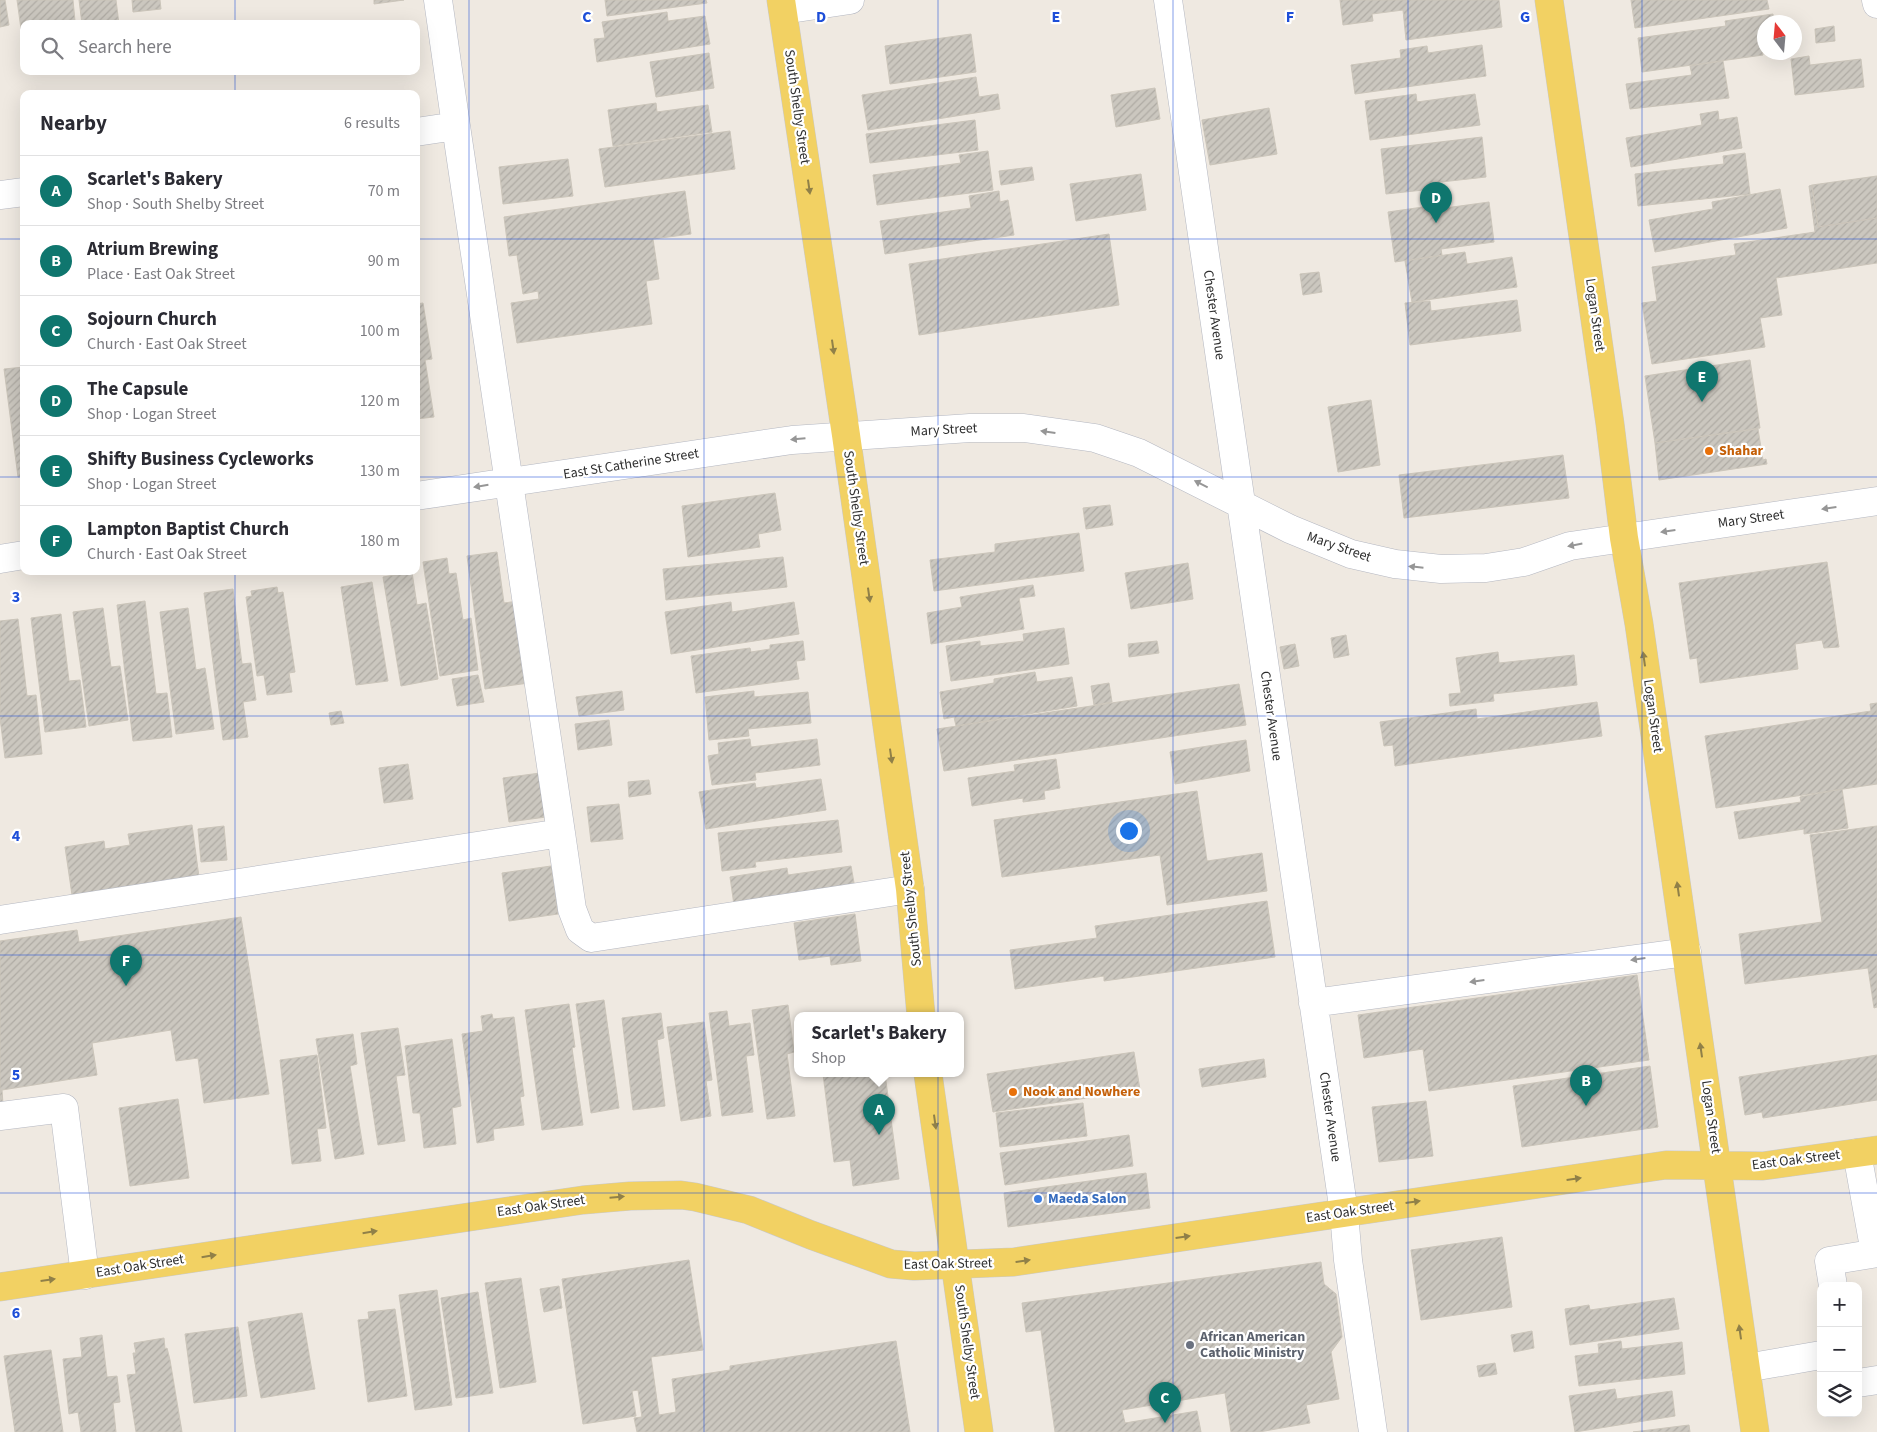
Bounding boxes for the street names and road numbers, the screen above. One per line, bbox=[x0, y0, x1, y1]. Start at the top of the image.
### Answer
street label: South Shelby Street bbox=[779, 48, 815, 166]
street label: Chester Avenue bbox=[1198, 269, 1230, 361]
street label: Logan Street bbox=[1580, 277, 1610, 353]
street label: Mary Street bbox=[910, 418, 978, 442]
street label: East St Catherine Street bbox=[562, 443, 701, 485]
street label: South Shelby Street bbox=[838, 449, 874, 567]
street label: Mary Street bbox=[1717, 504, 1786, 534]
street label: Mary Street bbox=[1304, 527, 1374, 567]
street label: Chester Avenue bbox=[1255, 670, 1287, 762]
street label: Logan Street bbox=[1638, 678, 1668, 754]
street label: South Shelby Street bbox=[895, 850, 927, 968]
street label: Chester Avenue bbox=[1314, 1071, 1346, 1163]
street label: Logan Street bbox=[1696, 1079, 1726, 1155]
street label: East Oak Street bbox=[1751, 1145, 1842, 1175]
street label: East Oak Street bbox=[496, 1190, 587, 1222]
street label: East Oak Street bbox=[1305, 1196, 1396, 1228]
street label: East Oak Street bbox=[95, 1249, 186, 1283]
street label: East Oak Street bbox=[903, 1253, 993, 1275]
street label: South Shelby Street bbox=[949, 1283, 985, 1401]

